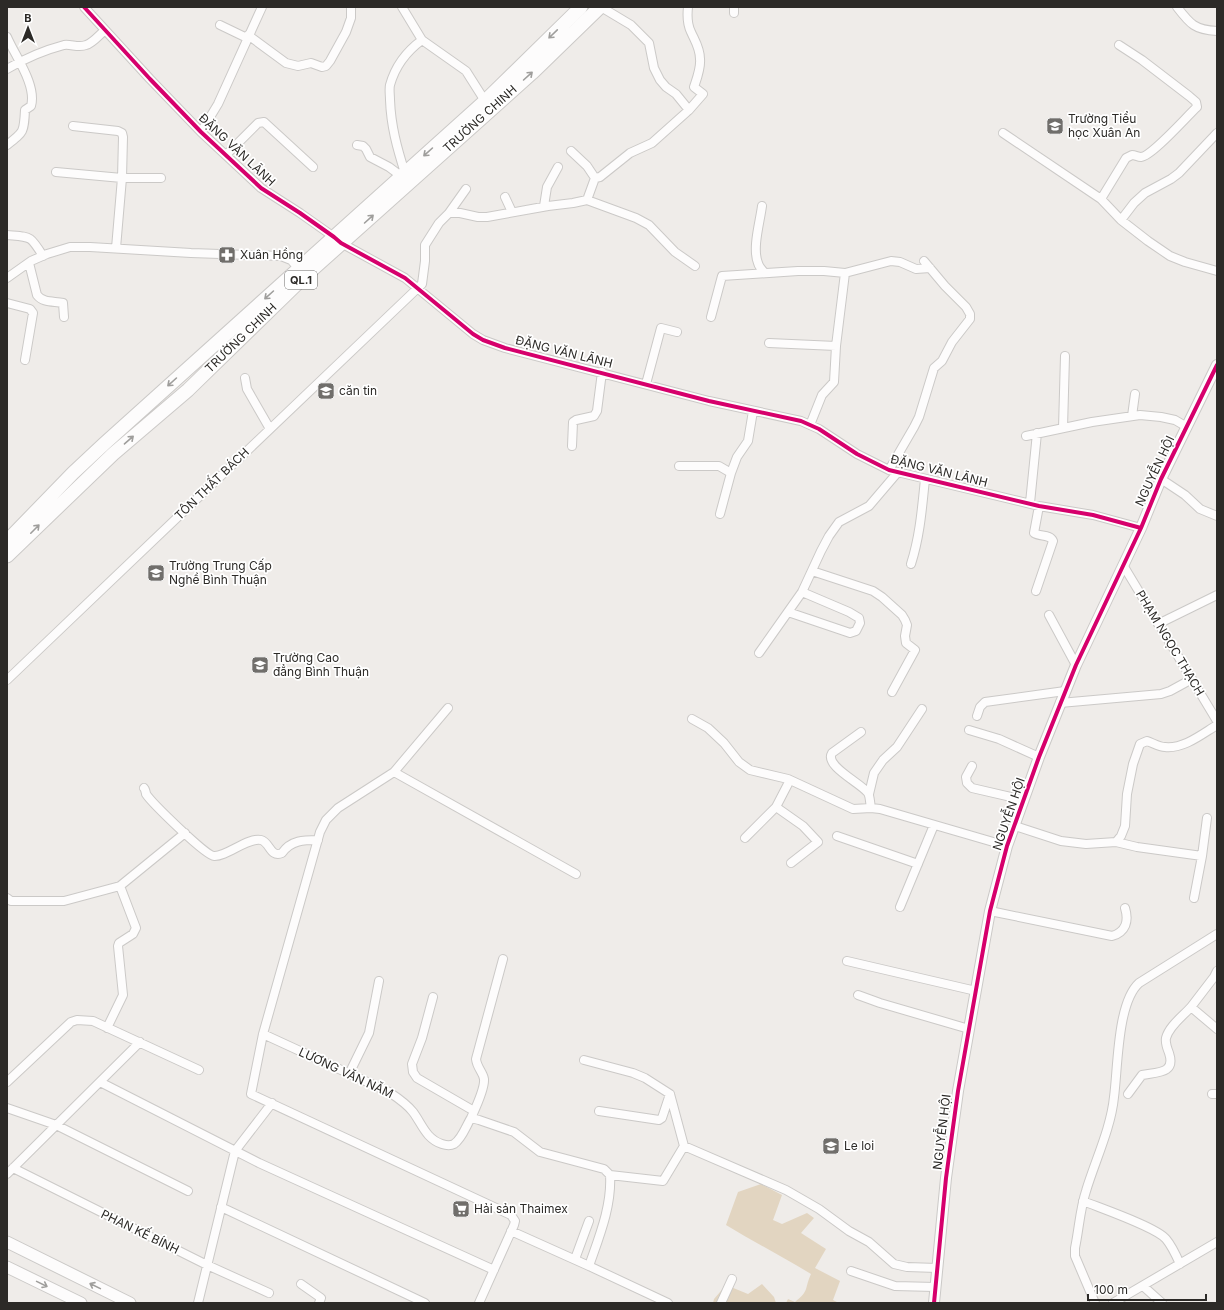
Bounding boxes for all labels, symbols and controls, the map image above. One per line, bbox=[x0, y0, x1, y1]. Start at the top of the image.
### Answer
north arrow bbox=[8, 8, 48, 48]
text: B bbox=[24, 11, 32, 25]
one-way arrow bbox=[548, 29, 558, 39]
one-way arrow bbox=[523, 71, 533, 81]
street label: TRƯỜNG CHINH bbox=[440, 82, 520, 156]
street label: ĐẶNG VĂN LÃNH bbox=[196, 110, 279, 189]
place label: Trường Tiểu học Xuân An bbox=[1068, 111, 1140, 140]
school or university icon: Trường Tiểu học Xuân An bbox=[1045, 116, 1065, 136]
one-way arrow bbox=[423, 147, 433, 157]
one-way arrow bbox=[363, 214, 374, 223]
pharmacy icon: Xuân Hồng bbox=[217, 245, 237, 265]
place label: Xuân Hồng bbox=[240, 247, 303, 262]
road number: QL.1 bbox=[285, 271, 317, 289]
one-way arrow bbox=[264, 290, 274, 300]
street label: TRƯỜNG CHINH bbox=[202, 300, 280, 376]
street label: ĐẶNG VĂN LÃNH bbox=[514, 332, 614, 371]
one-way arrow bbox=[167, 377, 177, 387]
school or university icon: căn tin bbox=[316, 381, 336, 401]
place label: căn tin bbox=[339, 383, 377, 398]
street label: NGUYỄN HỘI bbox=[1130, 432, 1177, 508]
one-way arrow bbox=[124, 435, 135, 444]
street label: TÔN THẤT BÁCH bbox=[170, 443, 252, 523]
street label: ĐẶNG VĂN LÃNH bbox=[889, 451, 989, 490]
one-way arrow bbox=[30, 524, 40, 534]
place label: Trường Trung Cấp Nghề Bình Thuận bbox=[169, 558, 272, 587]
school or university icon: Trường Trung Cấp Nghề Bình Thuận bbox=[146, 563, 166, 583]
street label: PHẠM NGỌC THẠCH bbox=[1133, 587, 1208, 698]
place label: Trường Cao đẳng Bình Thuận bbox=[273, 650, 369, 679]
school or university icon: Trường Cao đẳng Bình Thuận bbox=[250, 655, 270, 675]
street label: NGUYỄN HỘI bbox=[987, 775, 1028, 852]
street label: LƯƠNG VĂN NĂM bbox=[297, 1044, 396, 1101]
street label: NGUYỄN HỘI bbox=[927, 1093, 954, 1171]
school or university icon: Le loi bbox=[821, 1136, 841, 1156]
place label: Le loi bbox=[844, 1138, 874, 1153]
supermarket icon: Hải sản Thaimex bbox=[451, 1199, 471, 1219]
place label: Hải sản Thaimex bbox=[474, 1201, 568, 1216]
street label: PHAN KẾ BÍNH bbox=[99, 1204, 183, 1257]
scale bar bbox=[1088, 1276, 1206, 1302]
one-way arrow bbox=[36, 1281, 48, 1288]
one-way arrow bbox=[89, 1282, 101, 1289]
text: 100 m bbox=[1094, 1282, 1128, 1297]

